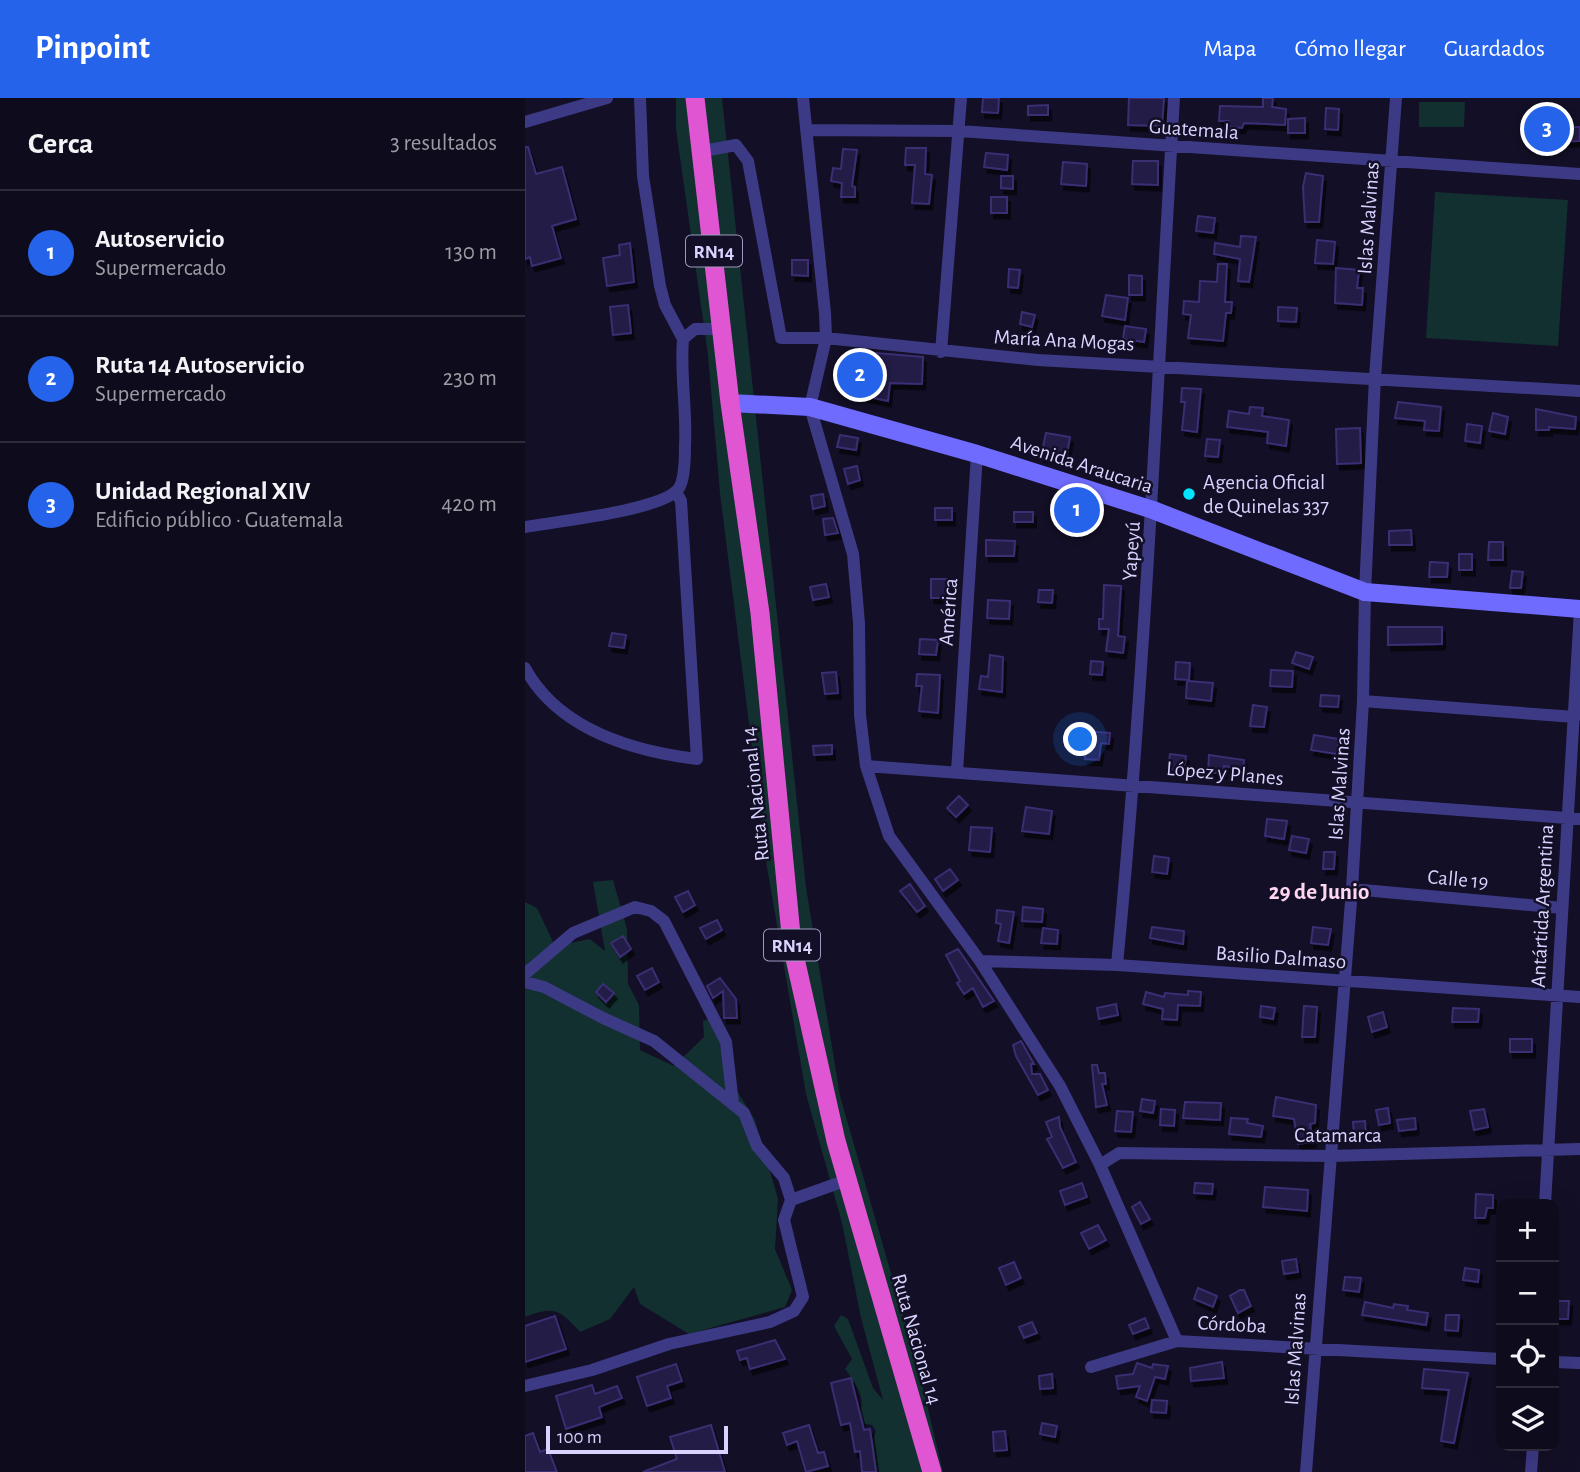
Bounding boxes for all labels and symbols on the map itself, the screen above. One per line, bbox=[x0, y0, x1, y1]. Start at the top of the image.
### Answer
pin: 3 bbox=[1524, 103, 1570, 155]
street label: Guatemala bbox=[1148, 116, 1240, 143]
street label: Islas Malvinas bbox=[1354, 161, 1383, 275]
road number: RN14 bbox=[686, 236, 742, 266]
street label: María Ana Mogas bbox=[993, 326, 1135, 355]
pin: 2 bbox=[837, 349, 883, 401]
street label: Avenida Araucaria bbox=[1008, 432, 1156, 497]
place label: Agencia Oficial de Quinelas 337 bbox=[1203, 472, 1329, 517]
pin: 1 bbox=[1054, 484, 1100, 536]
marker: Agencia Oficial de Quinelas 337 bbox=[1181, 486, 1197, 502]
street label: Yapeyú bbox=[1119, 520, 1144, 581]
street label: América bbox=[936, 577, 961, 647]
your location bbox=[1063, 722, 1097, 756]
street label: Ruta Nacional 14 bbox=[738, 726, 773, 862]
street label: Islas Malvinas bbox=[1325, 727, 1354, 841]
street label: López y Planes bbox=[1165, 758, 1284, 789]
street label: Antártida Argentina bbox=[1528, 824, 1557, 988]
street label: Calle 19 bbox=[1427, 866, 1489, 893]
district label: 29 de Junio bbox=[1269, 881, 1369, 904]
road number: RN14 bbox=[764, 930, 820, 960]
street label: Basilio Dalmaso bbox=[1215, 942, 1347, 973]
street label: Catamarca bbox=[1294, 1125, 1382, 1146]
street label: Ruta Nacional 14 bbox=[888, 1271, 945, 1407]
street label: Islas Malvinas bbox=[1281, 1292, 1310, 1406]
street label: Córdoba bbox=[1197, 1312, 1267, 1337]
scale bar bbox=[546, 1423, 728, 1455]

